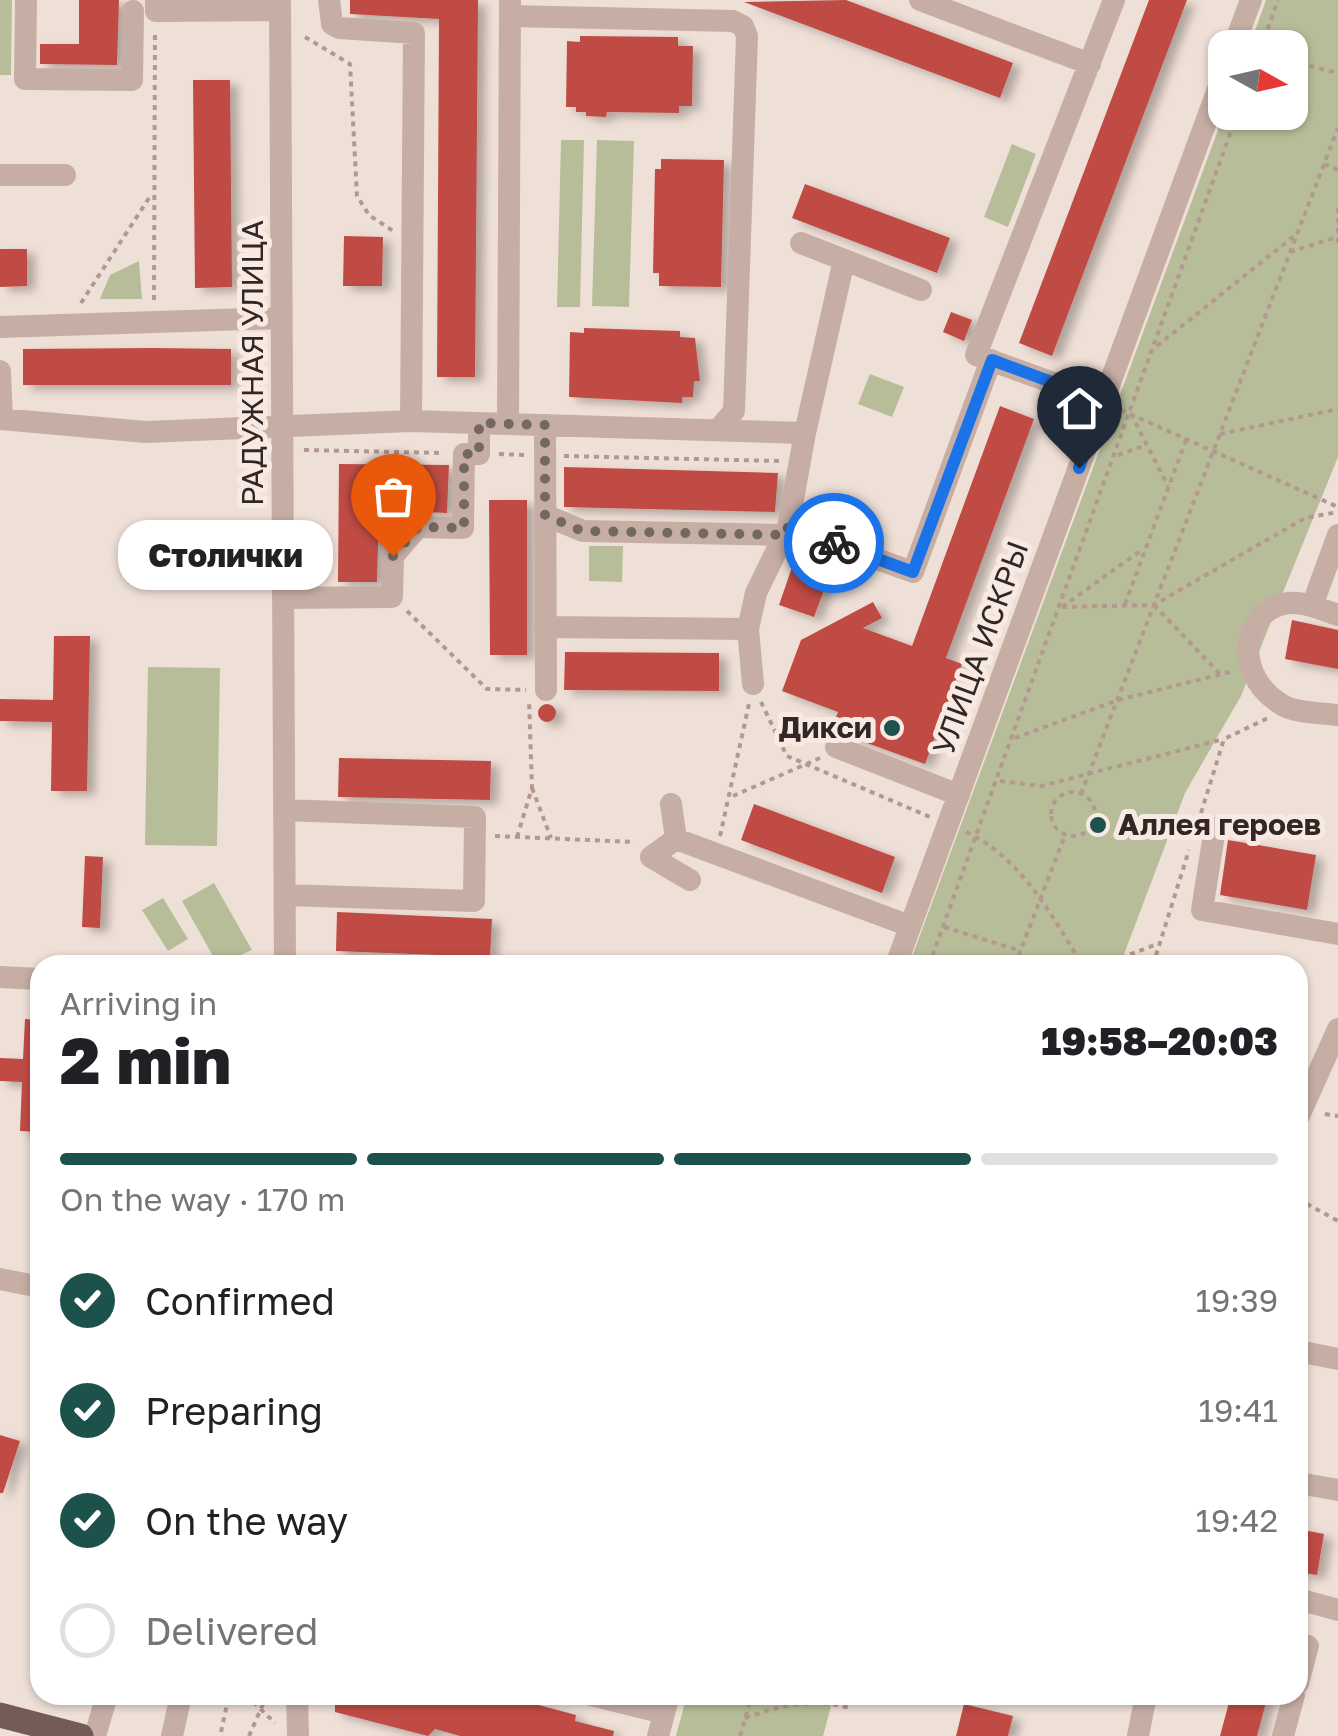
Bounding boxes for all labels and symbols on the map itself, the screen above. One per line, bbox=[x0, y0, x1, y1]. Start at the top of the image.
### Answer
north arrow bbox=[1208, 30, 1308, 130]
street label: РАДУЖНАЯ УЛИЦА bbox=[234, 220, 270, 506]
pin bbox=[1037, 366, 1122, 469]
pin bbox=[351, 454, 436, 557]
courier bbox=[784, 493, 884, 593]
callout: Столички bbox=[118, 521, 333, 591]
street label: УЛИЦА ИСКРЫ bbox=[925, 536, 1035, 759]
place label: Дикси bbox=[779, 709, 872, 745]
marker: Дикси bbox=[881, 717, 903, 739]
place label: Аллея героев bbox=[1118, 806, 1321, 842]
marker: Аллея героев bbox=[1087, 814, 1109, 836]

